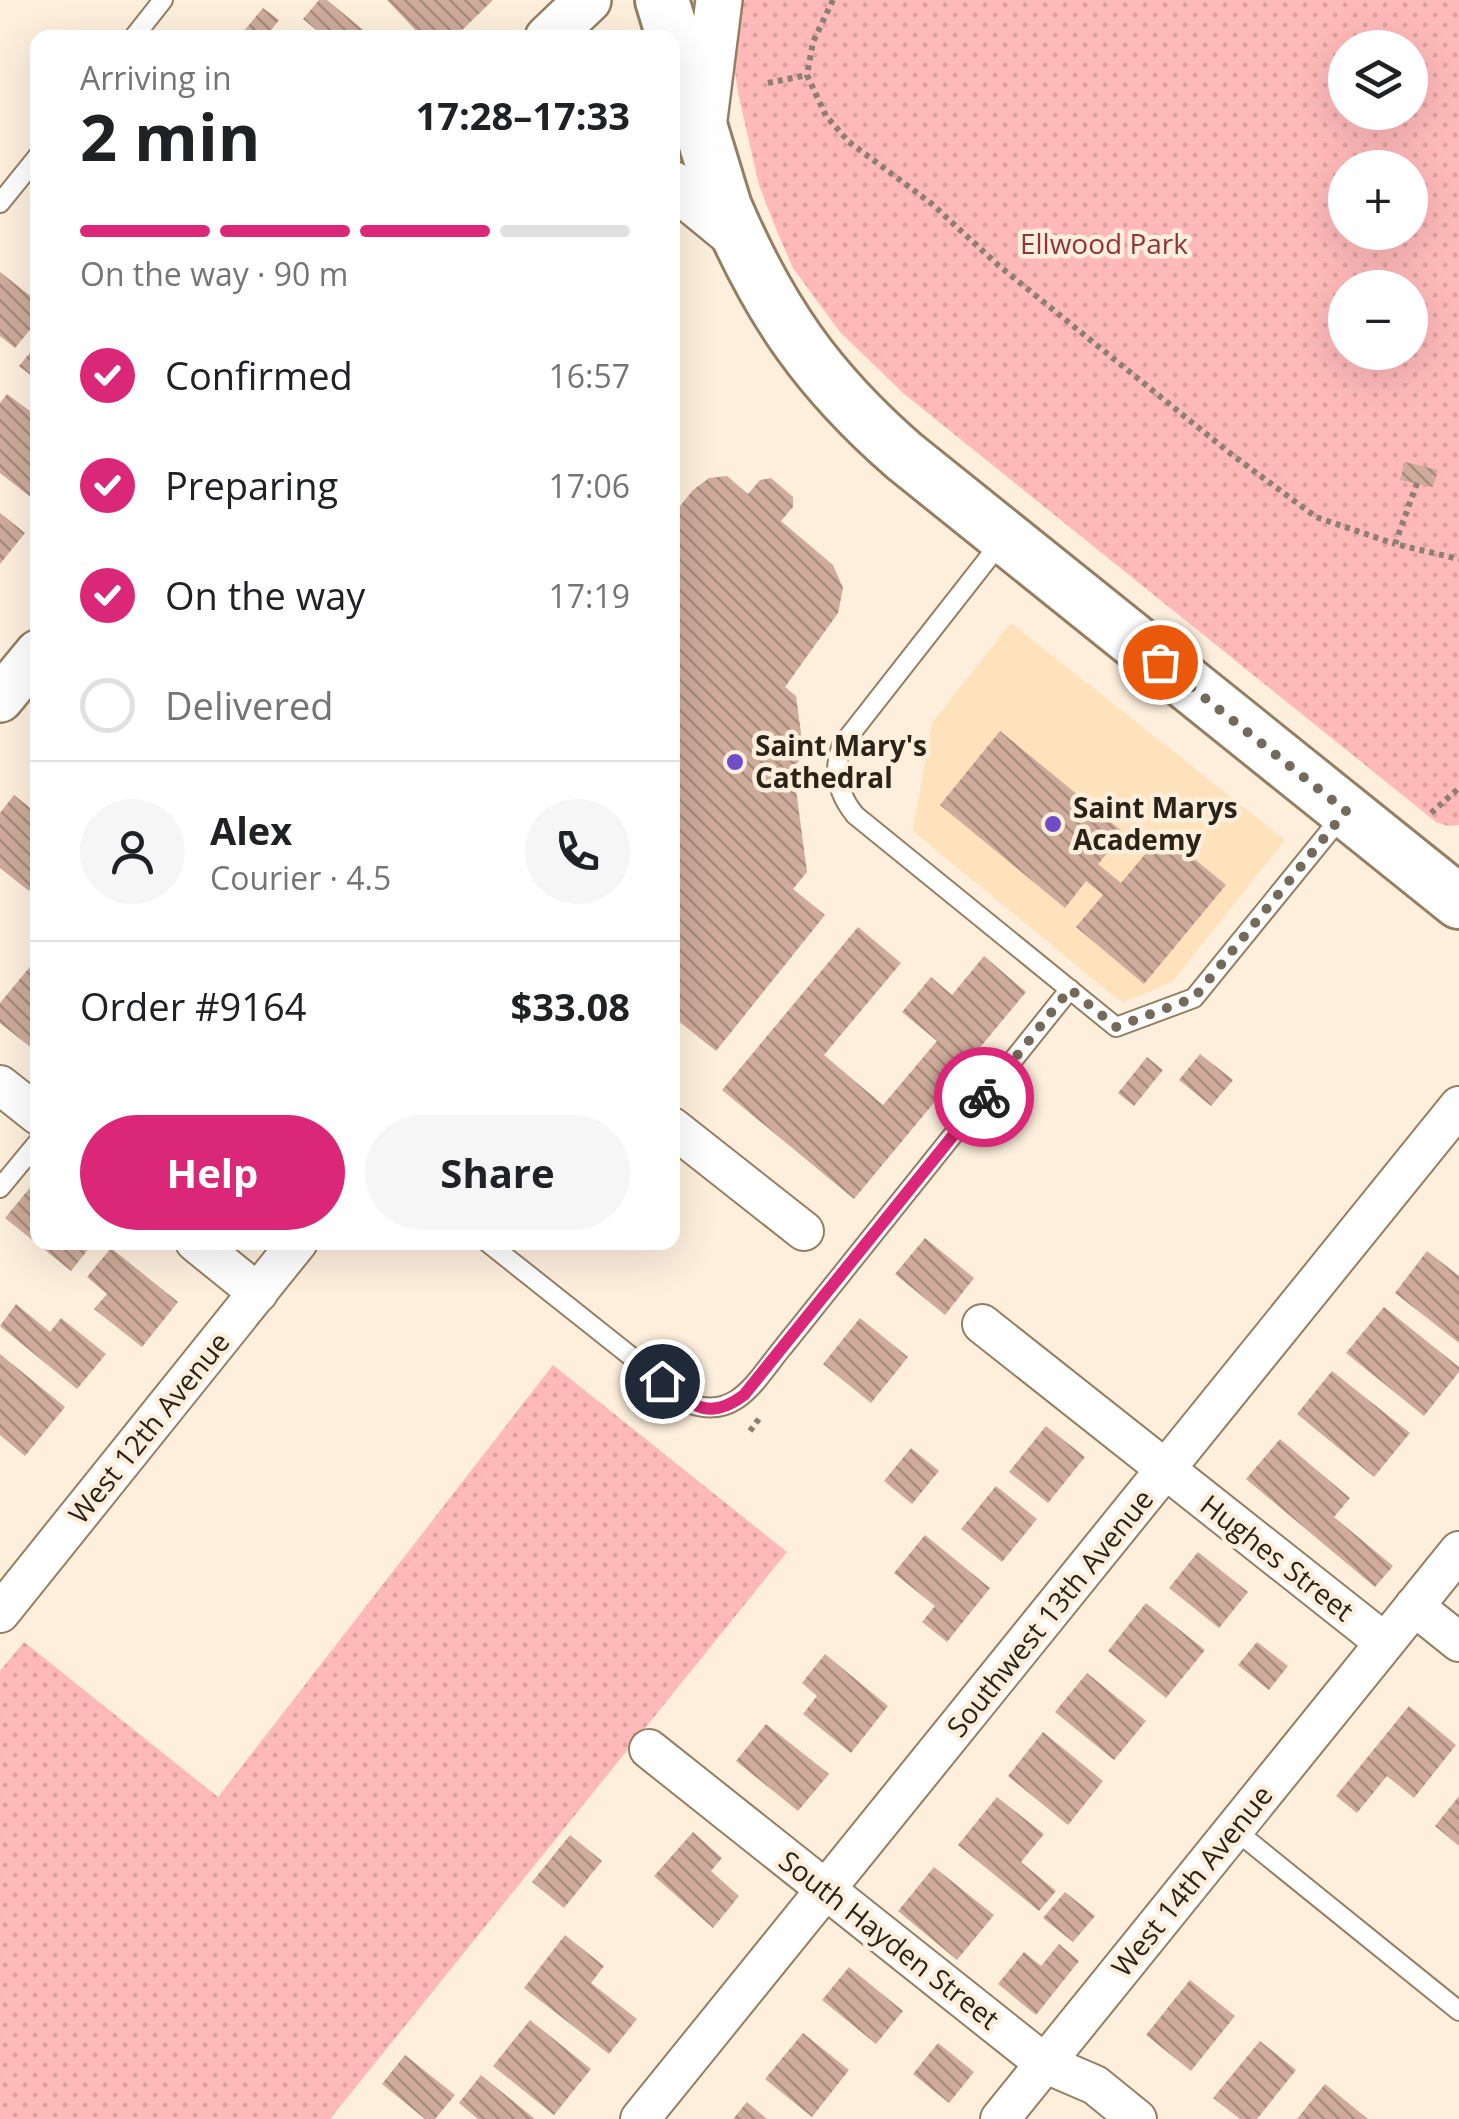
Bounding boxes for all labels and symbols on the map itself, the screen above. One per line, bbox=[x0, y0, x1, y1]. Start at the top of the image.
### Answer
park label: Ellwood Park bbox=[1020, 224, 1188, 262]
pin bbox=[1118, 620, 1203, 705]
place label: Saint Mary's Cathedral bbox=[755, 726, 927, 796]
marker: Saint Mary's Cathedral bbox=[724, 751, 746, 773]
place label: Saint Marys Academy bbox=[1073, 788, 1238, 858]
marker: Saint Marys Academy bbox=[1042, 813, 1064, 835]
courier bbox=[934, 1047, 1034, 1147]
street label: West 12th Avenue bbox=[59, 1324, 237, 1531]
pin bbox=[620, 1339, 705, 1424]
street label: Southwest 13th Avenue bbox=[937, 1481, 1161, 1744]
street label: Hughes Street bbox=[1193, 1485, 1362, 1629]
street label: West 14th Avenue bbox=[1102, 1777, 1280, 1984]
street label: South Hayden Street bbox=[772, 1841, 1008, 2037]

